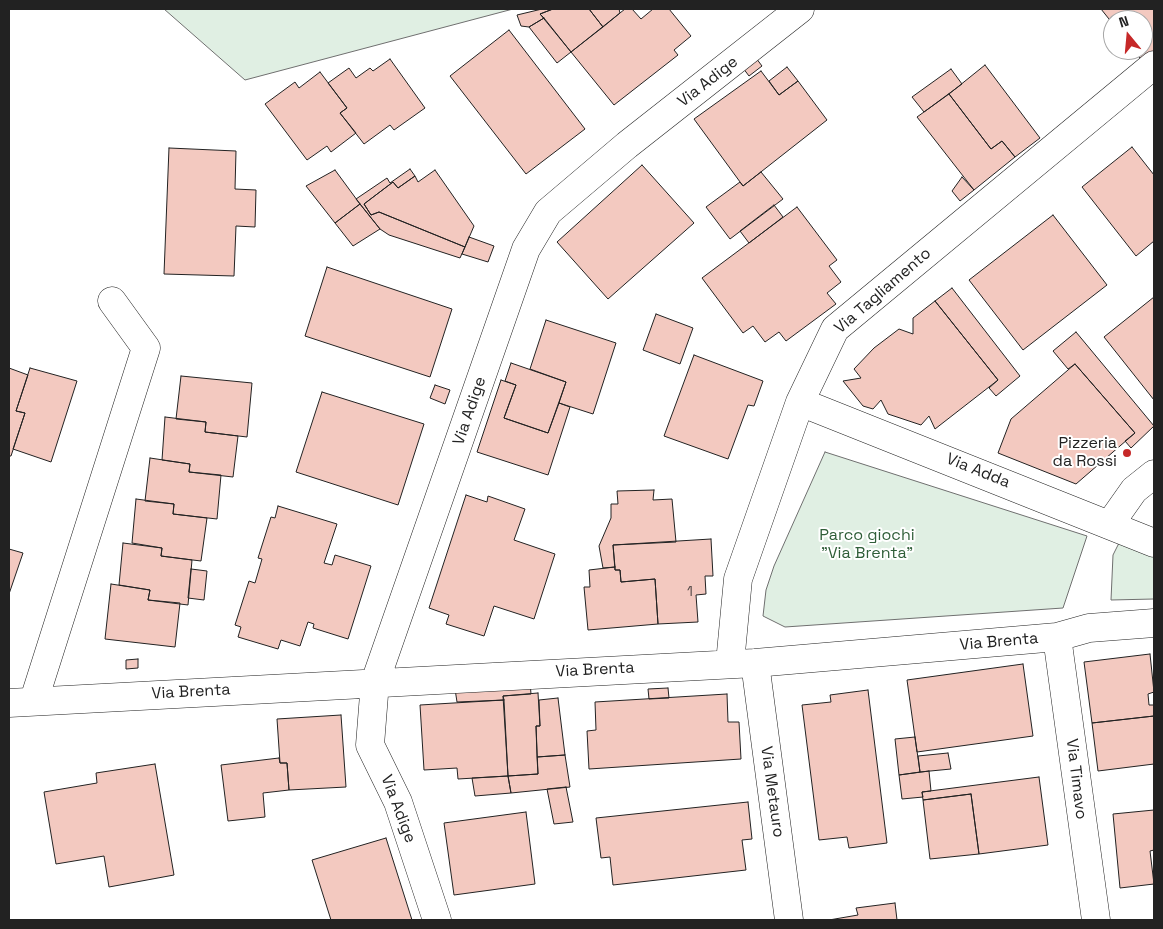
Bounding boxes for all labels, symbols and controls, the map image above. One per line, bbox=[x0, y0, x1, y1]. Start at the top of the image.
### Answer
north arrow bbox=[1103, 10, 1153, 60]
text: N bbox=[1117, 12, 1131, 32]
street label: Via Adige bbox=[674, 53, 742, 111]
street label: Via Tagliamento bbox=[831, 244, 935, 338]
street label: Via Adige bbox=[449, 374, 491, 448]
place label: Pizzeria da Rossi bbox=[1053, 434, 1117, 472]
marker: Pizzeria da Rossi bbox=[1121, 447, 1133, 459]
street label: Via Adda bbox=[943, 450, 1013, 492]
park label: Parco giochi "Via Brenta" bbox=[819, 526, 915, 564]
house number: 1 bbox=[687, 584, 693, 600]
street label: Via Brenta bbox=[959, 629, 1039, 655]
street label: Via Brenta bbox=[555, 658, 635, 682]
street label: Via Brenta bbox=[151, 680, 231, 704]
street label: Via Timavo bbox=[1062, 738, 1090, 820]
street label: Via Metauro bbox=[756, 745, 788, 839]
street label: Via Adige bbox=[376, 772, 420, 846]

